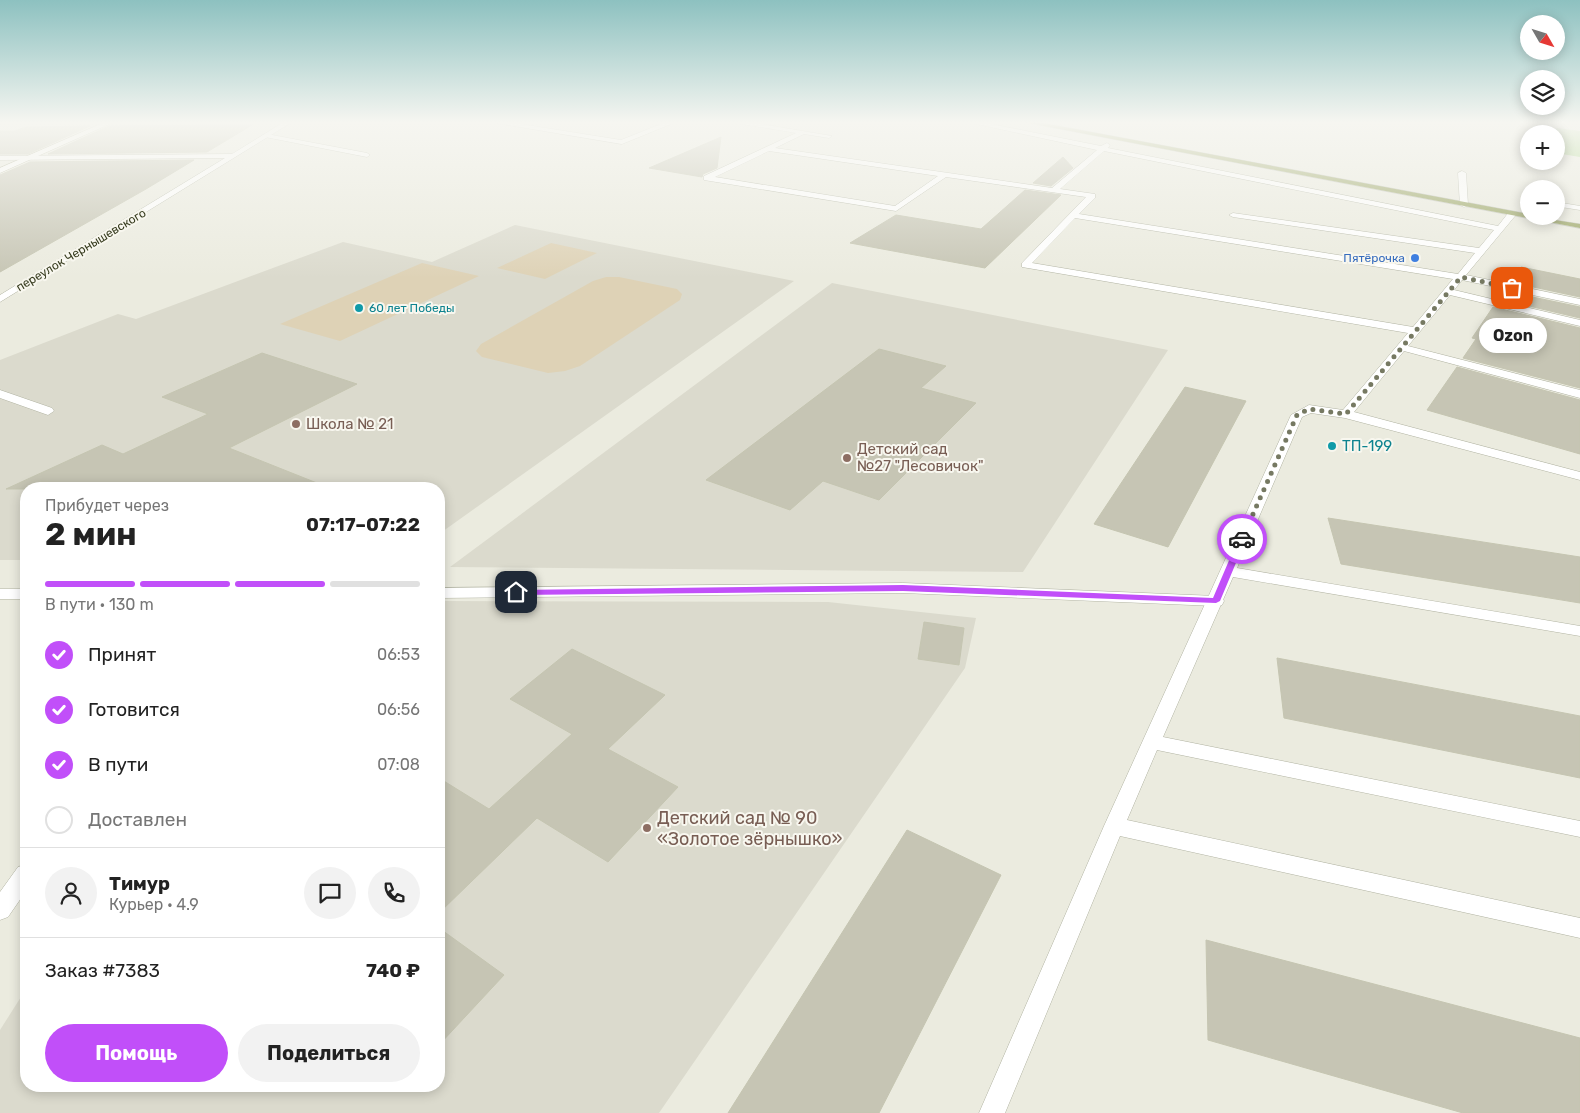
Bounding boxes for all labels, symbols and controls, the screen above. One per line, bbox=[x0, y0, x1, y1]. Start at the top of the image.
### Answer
north arrow bbox=[1520, 15, 1565, 60]
map controls bbox=[1520, 15, 1565, 225]
button: layers bbox=[1520, 70, 1565, 115]
button: + bbox=[1520, 125, 1565, 170]
button: − bbox=[1520, 180, 1565, 225]
street label: переулок Чернышевского bbox=[14, 206, 149, 294]
place label: Пятёрочка bbox=[1343, 251, 1405, 265]
marker: Пятёрочка bbox=[1409, 252, 1421, 264]
pin bbox=[1491, 267, 1533, 309]
icon: bag bbox=[1498, 274, 1526, 302]
place label: 60 лет Победы bbox=[369, 301, 454, 315]
marker: 60 лет Победы bbox=[353, 302, 365, 314]
callout: Ozon bbox=[1478, 318, 1546, 353]
text: Ozon bbox=[1493, 326, 1533, 345]
place label: Школа № 21 bbox=[306, 415, 393, 433]
marker: Школа № 21 bbox=[290, 418, 302, 430]
place label: ТП-199 bbox=[1342, 437, 1392, 455]
place label: Детский сад №27 "Лесовичок" bbox=[857, 440, 984, 475]
marker: ТП-199 bbox=[1326, 440, 1338, 452]
marker: Детский сад №27 "Лесовичок" bbox=[841, 452, 853, 464]
text: Прибудет через bbox=[45, 496, 169, 515]
text: 07:17–07:22 bbox=[306, 513, 420, 536]
courier bbox=[1217, 514, 1267, 564]
text: 2 мин bbox=[45, 515, 137, 553]
icon: car bbox=[1228, 525, 1256, 553]
pin bbox=[495, 571, 537, 613]
icon: home bbox=[502, 578, 530, 606]
text: В пути · 130 m bbox=[45, 595, 154, 614]
icon: check bbox=[45, 641, 73, 669]
text: Принят bbox=[88, 643, 156, 666]
text: 06:53 bbox=[377, 645, 420, 664]
icon: check bbox=[45, 696, 73, 724]
text: Готовится bbox=[88, 698, 180, 721]
text: 06:56 bbox=[377, 700, 420, 719]
icon: check bbox=[45, 751, 73, 779]
text: В пути bbox=[88, 753, 148, 776]
text: 07:08 bbox=[377, 755, 420, 774]
place label: Детский сад № 90 «Золотое зёрнышко» bbox=[657, 807, 843, 850]
text: Доставлен bbox=[88, 808, 187, 831]
marker: Детский сад № 90 «Золотое зёрнышко» bbox=[641, 822, 653, 834]
button: person bbox=[45, 867, 97, 919]
button: chat bbox=[304, 867, 356, 919]
button: phone bbox=[368, 867, 420, 919]
text: Тимур bbox=[109, 872, 170, 895]
text: Курьер · 4.9 bbox=[109, 895, 199, 914]
text: Заказ #7383 bbox=[45, 959, 160, 982]
text: 740 ₽ bbox=[366, 959, 420, 982]
button: Помощь bbox=[45, 1024, 228, 1082]
button: Поделиться bbox=[238, 1024, 420, 1082]

